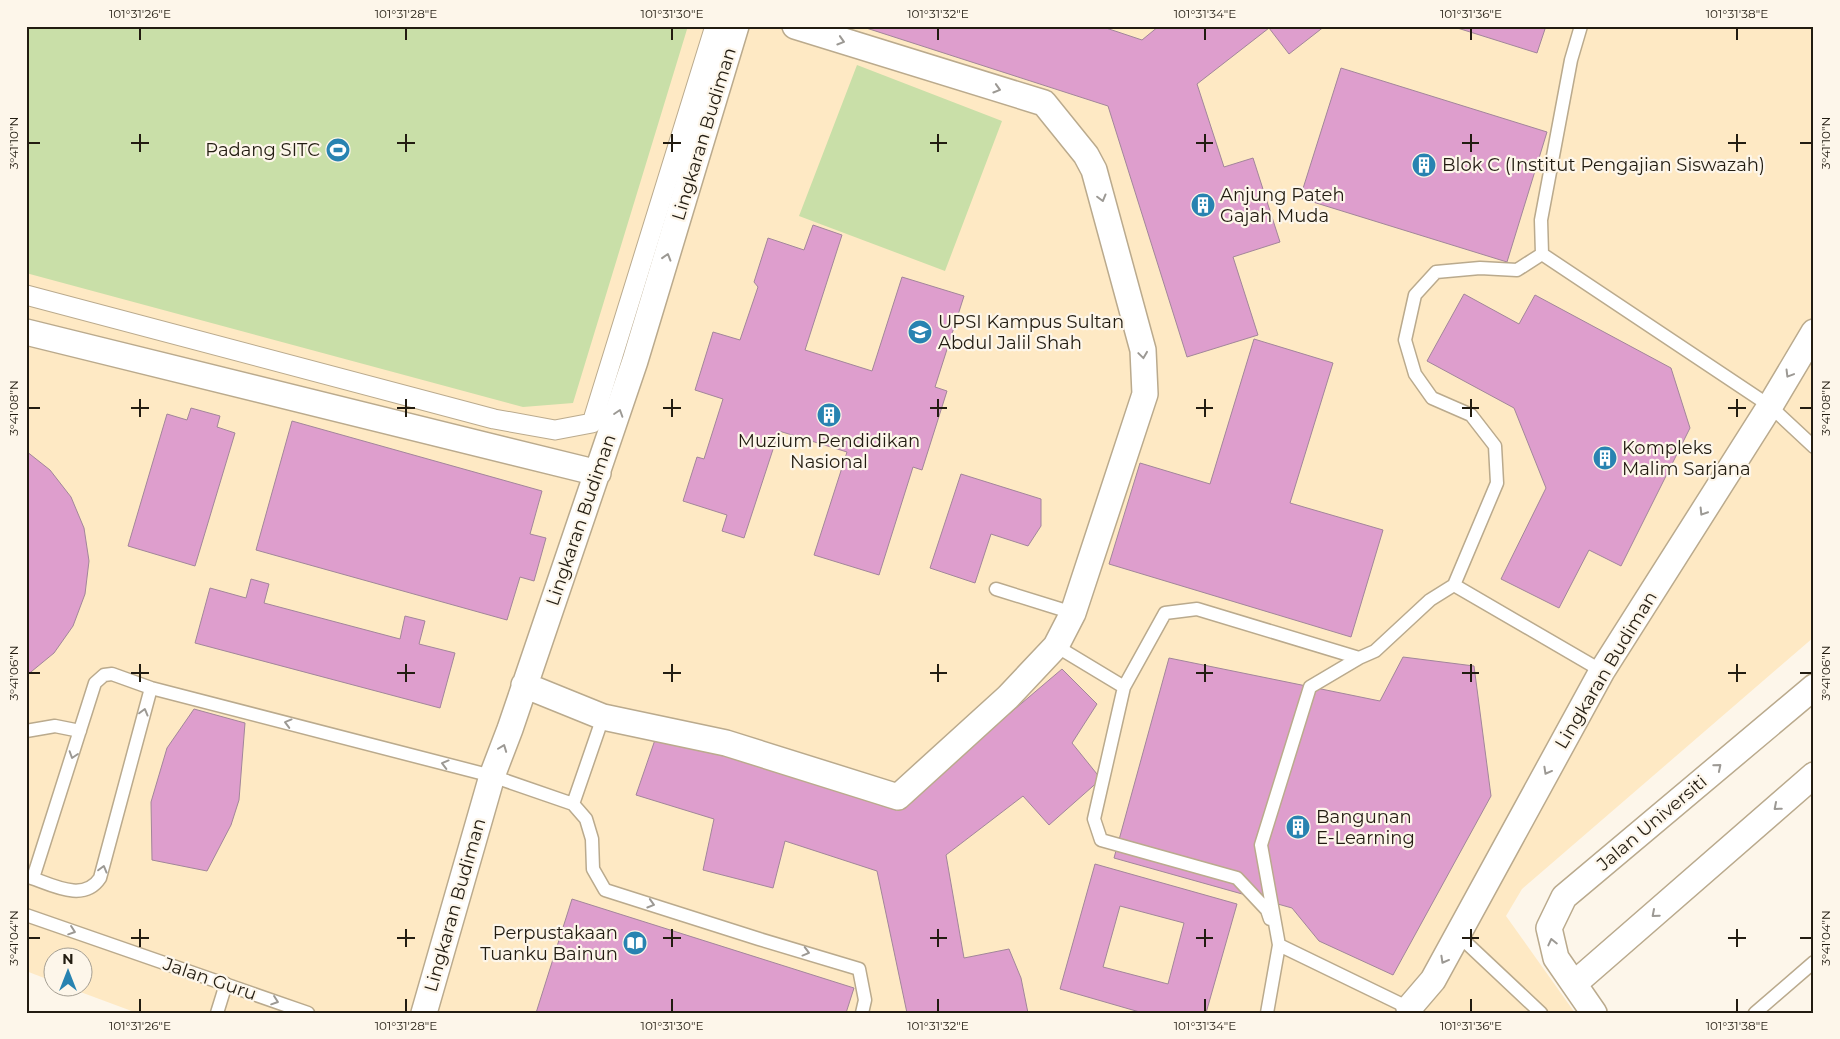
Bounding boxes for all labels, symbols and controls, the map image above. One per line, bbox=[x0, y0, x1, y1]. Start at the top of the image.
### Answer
text: 101°31'26"E bbox=[109, 6, 171, 21]
text: 101°31'28"E bbox=[375, 6, 437, 21]
text: 101°31'30"E bbox=[641, 6, 703, 21]
text: 101°31'32"E bbox=[907, 6, 969, 21]
text: 101°31'34"E bbox=[1174, 6, 1236, 21]
text: 101°31'36"E bbox=[1440, 6, 1502, 21]
text: 101°31'38"E bbox=[1706, 6, 1768, 21]
one-way arrow bbox=[837, 35, 845, 45]
street label: Lingkaran Budiman bbox=[667, 45, 741, 223]
one-way arrow bbox=[992, 83, 1000, 93]
text: 3°41'10"N bbox=[6, 117, 21, 169]
text: 3°41'10"N bbox=[1818, 117, 1833, 169]
sports icon: Padang SITC bbox=[325, 137, 351, 163]
place label: Padang SITC bbox=[205, 139, 320, 161]
building icon: Blok C (Institut Pengajian Siswazah) bbox=[1411, 152, 1437, 178]
place label: Blok C (Institut Pengajian Siswazah) bbox=[1442, 154, 1765, 176]
place label: Anjung Pateh Gajah Muda bbox=[1220, 184, 1345, 227]
building icon: Anjung Pateh Gajah Muda bbox=[1190, 192, 1216, 218]
one-way arrow bbox=[1096, 194, 1107, 203]
one-way arrow bbox=[661, 254, 671, 262]
place label: UPSI Kampus Sultan Abdul Jalil Shah bbox=[938, 311, 1124, 354]
school or university icon: UPSI Kampus Sultan Abdul Jalil Shah bbox=[907, 319, 933, 345]
one-way arrow bbox=[1137, 352, 1148, 360]
one-way arrow bbox=[1785, 369, 1795, 378]
text: 3°41'08"N bbox=[6, 380, 21, 436]
text: 3°41'08"N bbox=[1818, 380, 1833, 436]
building icon: Muzium Pendidikan Nasional bbox=[816, 402, 842, 428]
one-way arrow bbox=[613, 409, 623, 417]
place label: Muzium Pendidikan Nasional bbox=[738, 430, 920, 473]
street label: Lingkaran Budiman bbox=[541, 431, 621, 609]
place label: Kompleks Malim Sarjana bbox=[1622, 437, 1751, 480]
building icon: Kompleks Malim Sarjana bbox=[1592, 445, 1618, 471]
one-way arrow bbox=[1699, 507, 1709, 516]
street label: Lingkaran Budiman bbox=[1550, 587, 1662, 753]
text: 3°41'06"N bbox=[6, 645, 21, 701]
text: 3°41'06"N bbox=[1818, 645, 1833, 701]
one-way arrow bbox=[139, 709, 149, 717]
one-way arrow bbox=[283, 718, 292, 729]
one-way arrow bbox=[497, 744, 507, 753]
one-way arrow bbox=[68, 750, 78, 758]
one-way arrow bbox=[441, 759, 449, 769]
one-way arrow bbox=[1713, 764, 1722, 773]
one-way arrow bbox=[1543, 766, 1553, 775]
street label: Jalan Universiti bbox=[1592, 771, 1711, 876]
one-way arrow bbox=[1773, 801, 1782, 810]
place label: Bangunan E-Learning bbox=[1316, 806, 1415, 849]
building icon: Bangunan E-Learning bbox=[1285, 814, 1311, 840]
street label: Lingkaran Budiman bbox=[420, 816, 490, 994]
one-way arrow bbox=[97, 866, 107, 874]
one-way arrow bbox=[647, 899, 655, 909]
one-way arrow bbox=[1651, 908, 1660, 917]
text: 3°41'04"N bbox=[6, 910, 21, 966]
text: 3°41'04"N bbox=[1818, 910, 1833, 966]
place label: Perpustakaan Tuanku Bainun bbox=[480, 922, 618, 965]
one-way arrow bbox=[68, 925, 76, 935]
library icon: Perpustakaan Tuanku Bainun bbox=[622, 930, 648, 956]
one-way arrow bbox=[1547, 937, 1558, 946]
north arrow bbox=[42, 946, 92, 996]
one-way arrow bbox=[802, 947, 810, 957]
text: N bbox=[62, 950, 74, 968]
street label: Jalan Guru bbox=[159, 952, 260, 1005]
one-way arrow bbox=[1440, 955, 1450, 964]
one-way arrow bbox=[271, 996, 279, 1006]
text: 101°31'26"E bbox=[109, 1018, 171, 1033]
text: 101°31'28"E bbox=[375, 1018, 437, 1033]
text: 101°31'30"E bbox=[641, 1018, 703, 1033]
text: 101°31'32"E bbox=[907, 1018, 969, 1033]
text: 101°31'34"E bbox=[1174, 1018, 1236, 1033]
text: 101°31'36"E bbox=[1440, 1018, 1502, 1033]
text: 101°31'38"E bbox=[1706, 1018, 1768, 1033]

